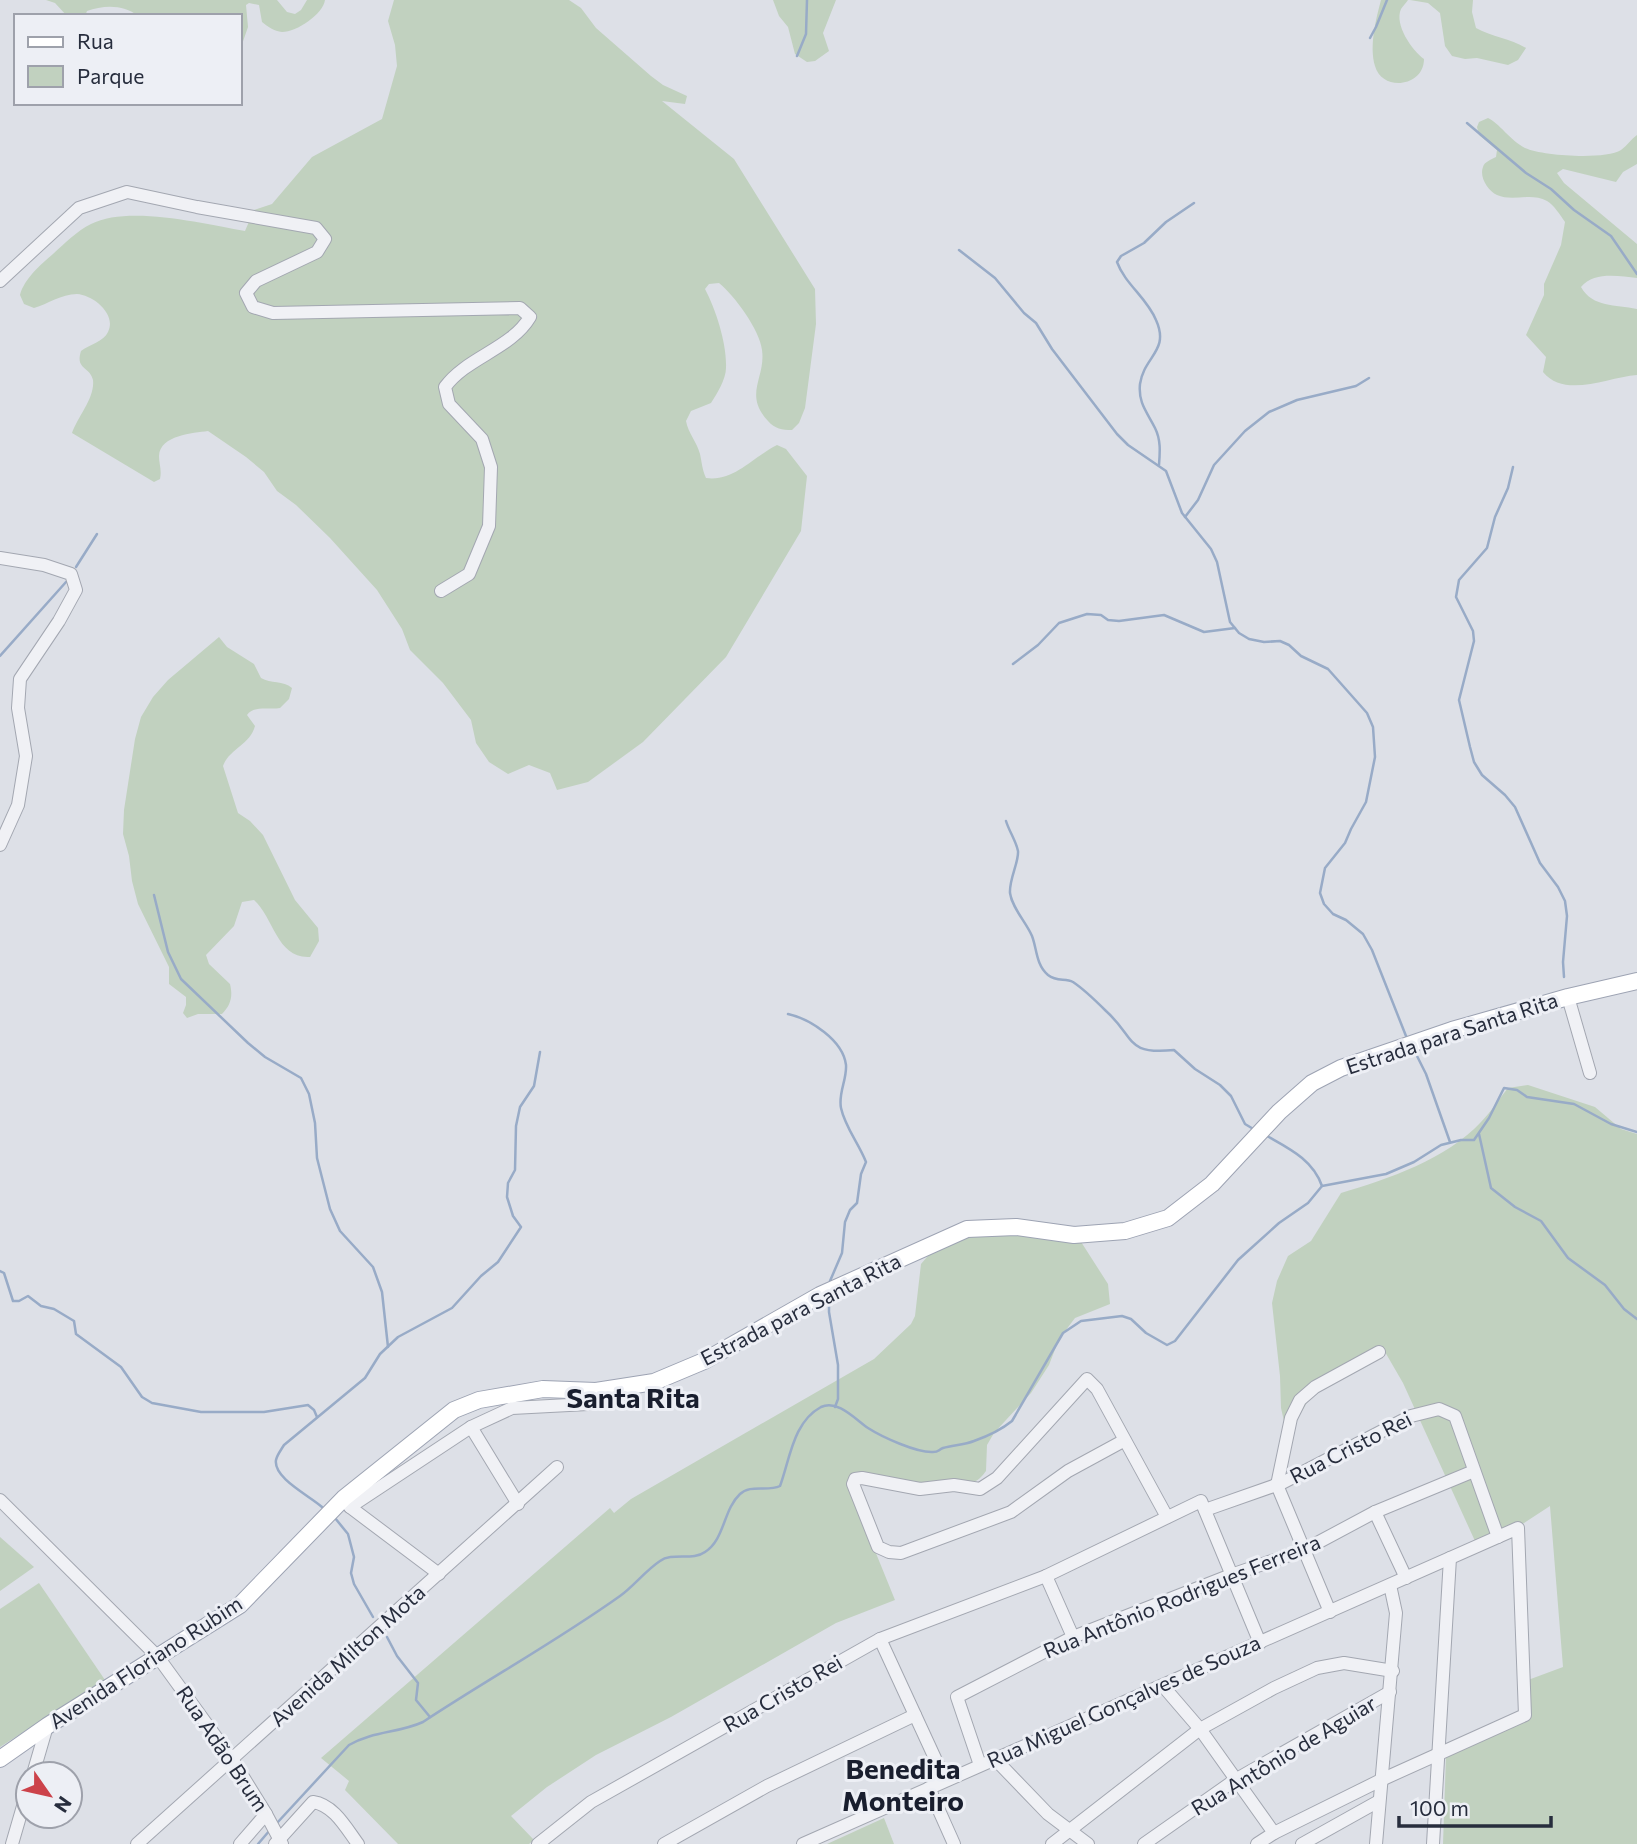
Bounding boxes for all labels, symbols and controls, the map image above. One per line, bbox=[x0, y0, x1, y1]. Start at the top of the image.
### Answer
legend bbox=[14, 14, 242, 105]
text: Rua bbox=[77, 28, 114, 53]
text: Parque bbox=[77, 63, 144, 88]
street label: Estrada para Santa Rita bbox=[1342, 986, 1561, 1079]
street label: Estrada para Santa Rita bbox=[696, 1247, 905, 1370]
district label: Santa Rita bbox=[566, 1380, 700, 1414]
street label: Rua Cristo Rei bbox=[1285, 1405, 1415, 1488]
street label: Rua Antônio Rodrigues Ferreira bbox=[1039, 1528, 1324, 1663]
street label: Avenida Milton Mota bbox=[264, 1579, 430, 1731]
street label: Avenida Floriano Rubim bbox=[44, 1590, 246, 1733]
street label: Rua Miguel Gonçalves de Souza bbox=[983, 1629, 1264, 1772]
street label: Rua Cristo Rei bbox=[718, 1649, 846, 1737]
street label: Rua Adão Brum bbox=[172, 1681, 275, 1816]
street label: Rua Antônio de Aguiar bbox=[1186, 1690, 1380, 1820]
district label: Benedita Monteiro bbox=[842, 1751, 964, 1817]
north arrow bbox=[14, 1760, 84, 1830]
scale bar bbox=[1399, 1784, 1551, 1828]
text: N bbox=[50, 1792, 77, 1817]
text: 100 m bbox=[1410, 1795, 1469, 1820]

